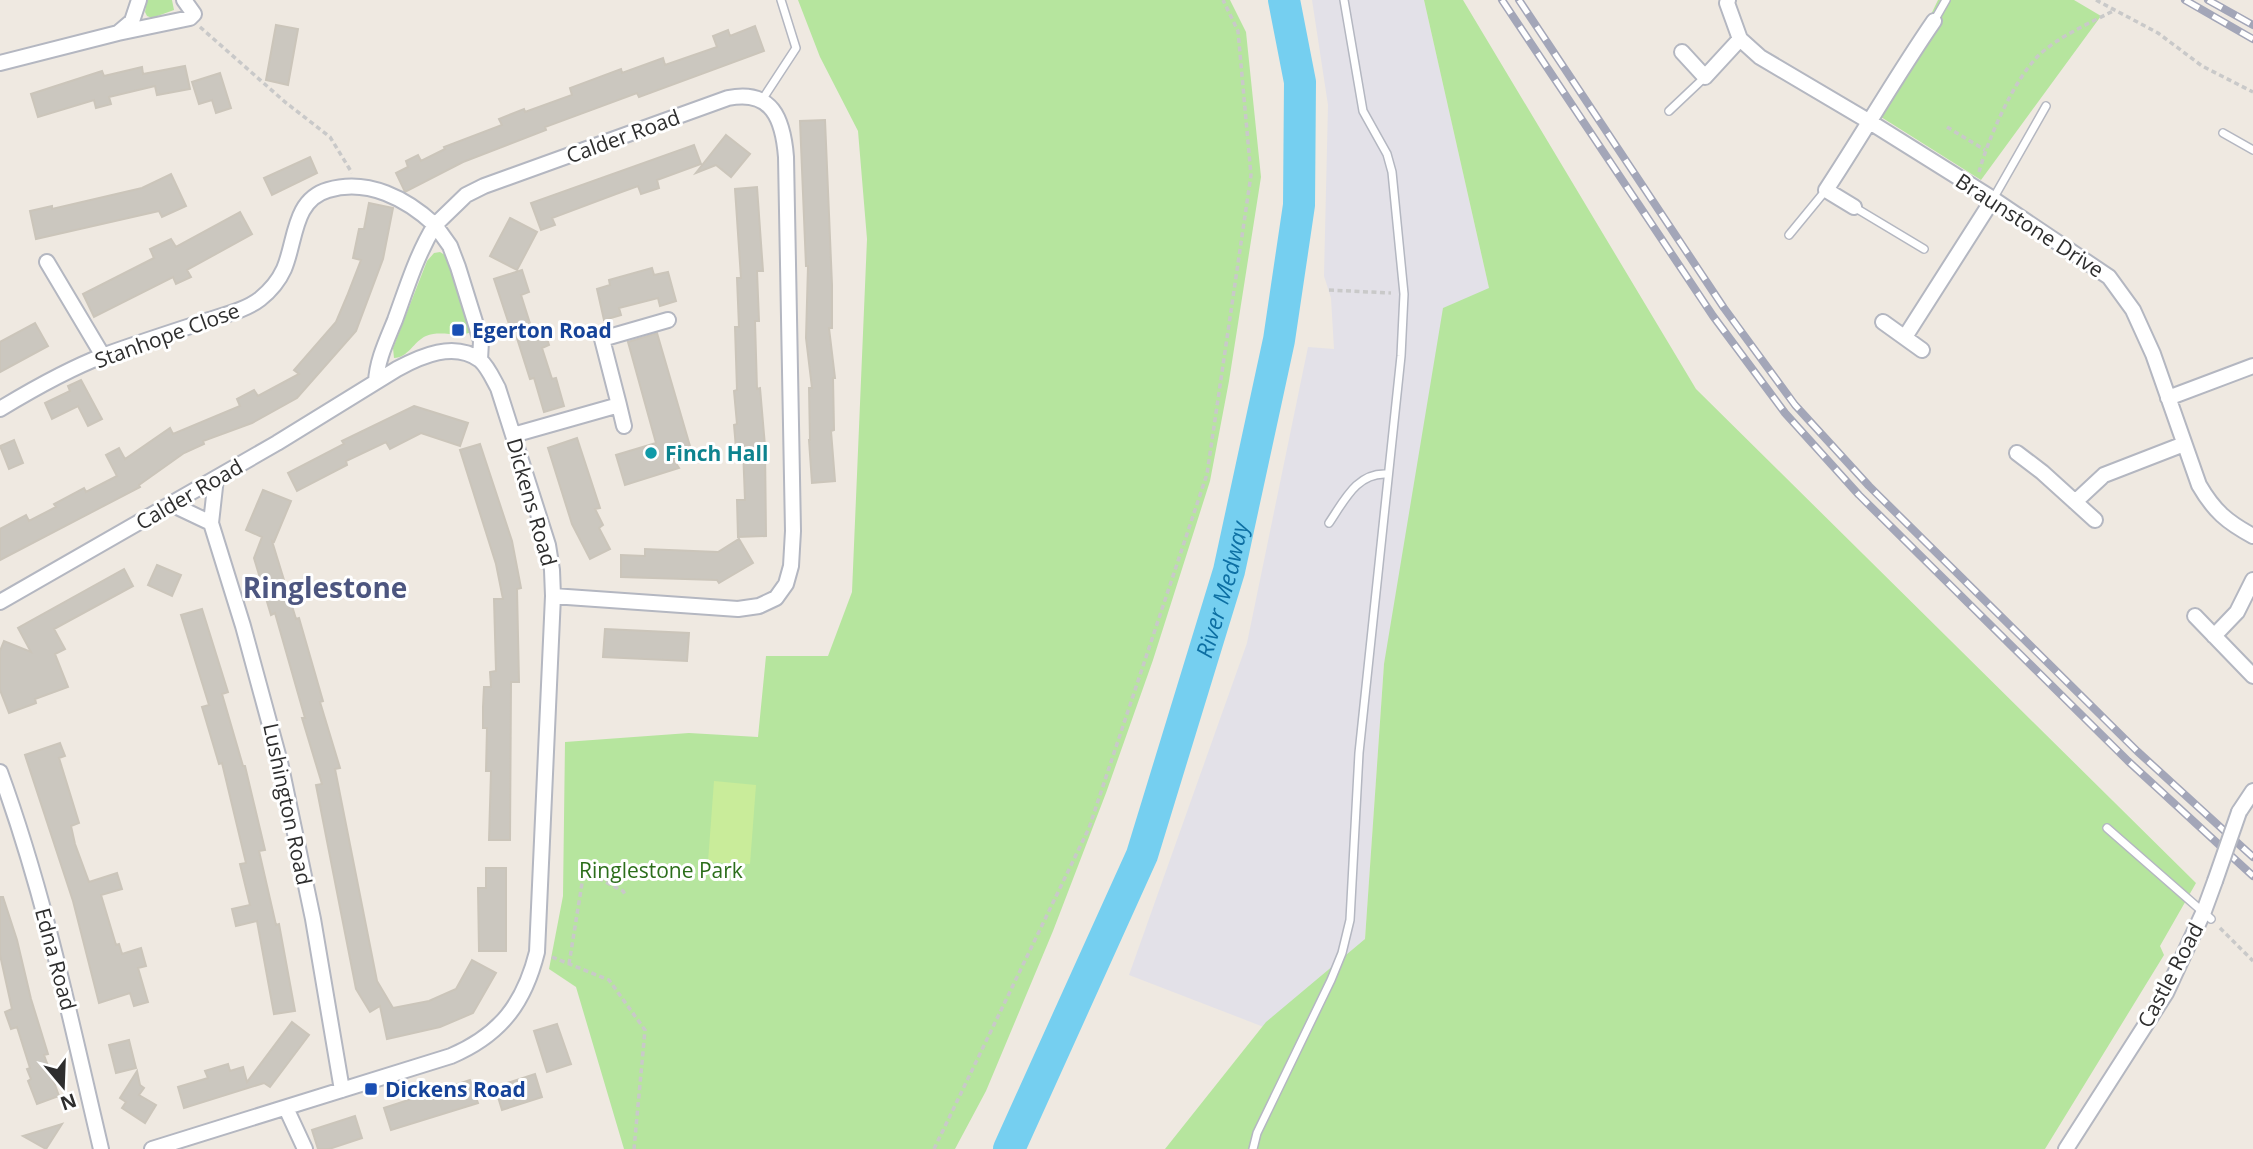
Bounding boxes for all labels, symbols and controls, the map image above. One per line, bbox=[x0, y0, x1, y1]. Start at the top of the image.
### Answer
street label: Calder Road bbox=[562, 102, 684, 170]
street label: Braunstone Drive bbox=[1951, 167, 2109, 283]
street label: Stanhope Close bbox=[91, 296, 243, 374]
place label: Egerton Road bbox=[472, 316, 612, 344]
marker: Egerton Road bbox=[450, 322, 466, 338]
street label: Dickens Road bbox=[500, 435, 564, 569]
place label: Finch Hall bbox=[665, 439, 768, 467]
marker: Finch Hall bbox=[643, 445, 659, 461]
street label: Calder Road bbox=[130, 452, 248, 536]
water label: River Medway bbox=[1187, 517, 1256, 662]
district label: Ringlestone bbox=[243, 568, 407, 606]
street label: Lushington Road bbox=[257, 720, 319, 888]
park label: Ringlestone Park bbox=[579, 856, 743, 884]
street label: Edna Road bbox=[29, 905, 83, 1013]
street label: Castle Road bbox=[2131, 918, 2209, 1032]
north arrow bbox=[28, 1051, 98, 1121]
place label: Dickens Road bbox=[385, 1075, 526, 1103]
marker: Dickens Road bbox=[363, 1081, 379, 1097]
text: N bbox=[57, 1087, 80, 1117]

